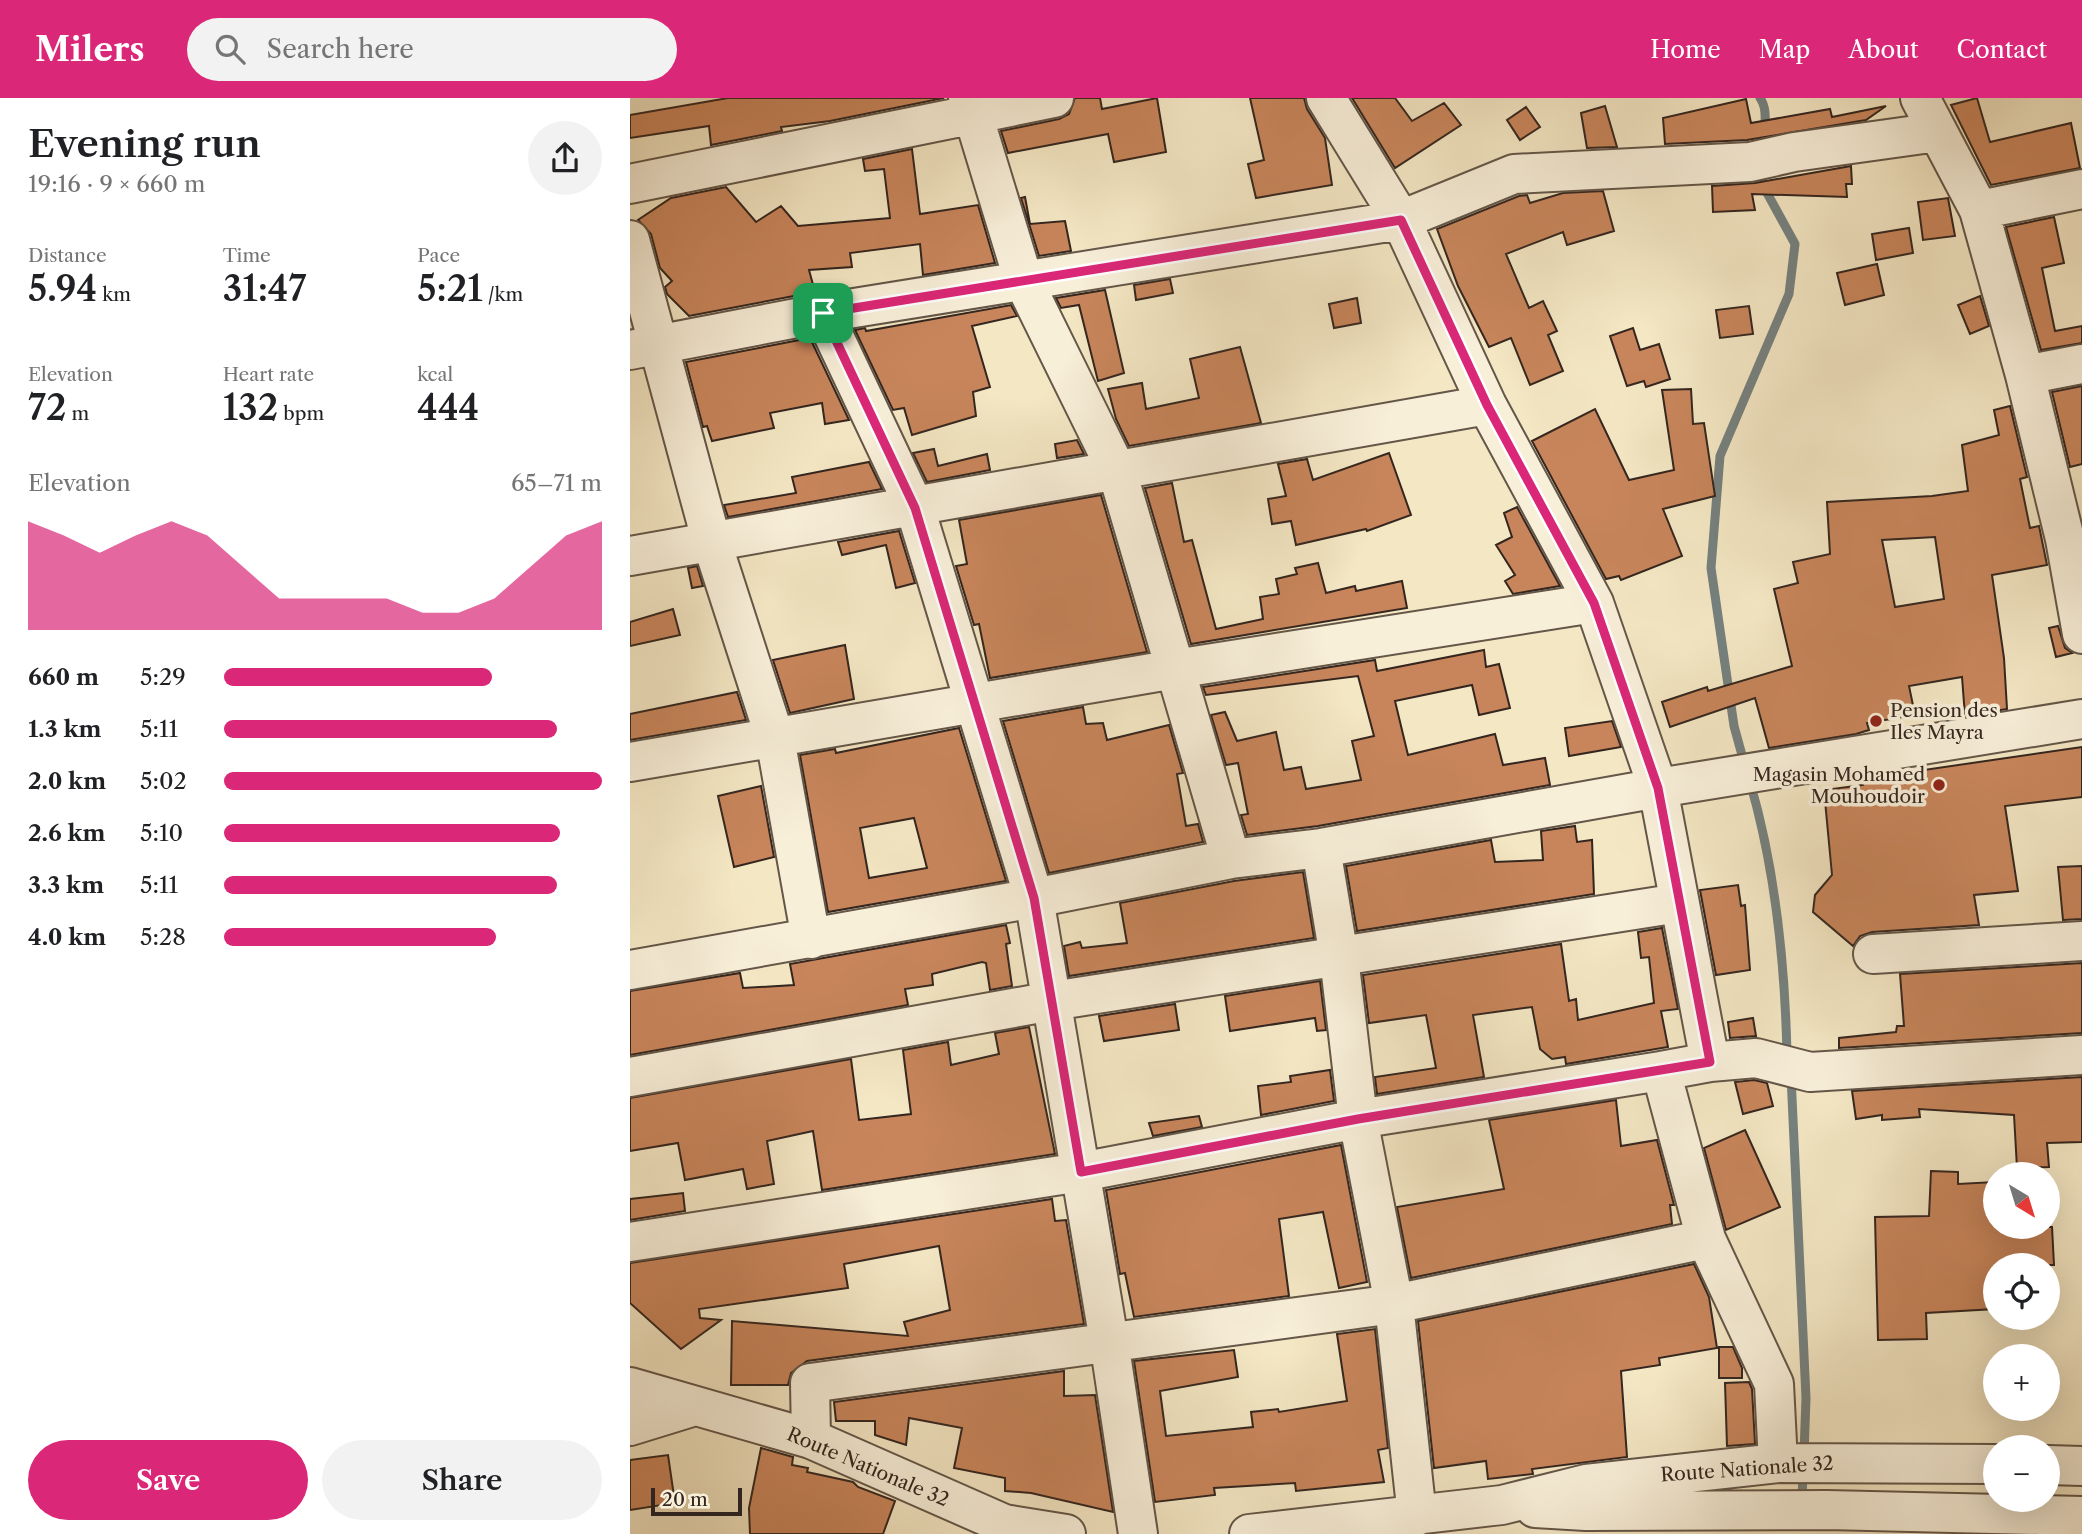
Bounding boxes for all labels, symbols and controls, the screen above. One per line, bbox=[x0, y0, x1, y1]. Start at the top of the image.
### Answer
search box bbox=[187, 18, 677, 81]
text: Milers bbox=[35, 29, 145, 70]
icon: search bbox=[211, 30, 249, 68]
text: Search here bbox=[267, 33, 414, 65]
text: Home bbox=[1650, 35, 1721, 64]
text: Map bbox=[1759, 35, 1810, 64]
text: About bbox=[1848, 35, 1919, 64]
text: Contact bbox=[1957, 35, 2047, 64]
text: Evening run bbox=[28, 120, 261, 167]
button: share bbox=[528, 121, 602, 195]
text: 19:16 · 9 × 660 m bbox=[28, 170, 205, 198]
text: Distance bbox=[28, 244, 107, 267]
text: Time bbox=[223, 244, 271, 267]
text: Pace bbox=[417, 244, 460, 267]
text: 5.94 bbox=[28, 267, 97, 310]
text: 31:47 bbox=[223, 267, 306, 310]
text: 5:21 bbox=[417, 267, 483, 310]
text: km bbox=[97, 283, 131, 306]
text: /km bbox=[483, 283, 523, 306]
pin bbox=[793, 283, 853, 343]
icon: arrive bbox=[804, 294, 842, 332]
text: Elevation bbox=[28, 363, 113, 386]
text: Heart rate bbox=[223, 363, 314, 386]
text: kcal bbox=[417, 363, 453, 386]
text: 72 bbox=[28, 386, 66, 429]
text: 132 bbox=[223, 386, 278, 429]
text: 444 bbox=[417, 386, 479, 429]
text: m bbox=[66, 402, 89, 425]
text: bpm bbox=[278, 402, 324, 425]
text: Elevation bbox=[28, 469, 131, 497]
text: 65–71 m bbox=[511, 469, 602, 497]
text: 660 m bbox=[28, 663, 99, 691]
text: 5:29 bbox=[140, 663, 186, 691]
place label: Pension des Iles Mayra bbox=[1890, 699, 1998, 744]
marker: Pension des Iles Mayra bbox=[1868, 713, 1884, 729]
text: 1.3 km bbox=[28, 715, 102, 743]
text: 5:11 bbox=[140, 715, 178, 743]
place label: Magasin Mohamed Mouhoudoir bbox=[1753, 763, 1925, 808]
text: 2.0 km bbox=[28, 767, 106, 795]
text: 5:02 bbox=[140, 767, 187, 795]
marker: Magasin Mohamed Mouhoudoir bbox=[1931, 777, 1947, 793]
text: 2.6 km bbox=[28, 819, 106, 847]
text: 5:10 bbox=[140, 819, 183, 847]
text: 3.3 km bbox=[28, 871, 104, 899]
text: 5:11 bbox=[140, 871, 178, 899]
text: 4.0 km bbox=[28, 923, 106, 951]
text: 5:28 bbox=[140, 923, 186, 951]
north arrow bbox=[1983, 1162, 2060, 1239]
map controls bbox=[1983, 1162, 2060, 1512]
button: locate bbox=[1983, 1253, 2060, 1330]
button: + bbox=[1983, 1344, 2060, 1421]
street label: Route Nationale 32 bbox=[784, 1423, 952, 1512]
button: − bbox=[1983, 1435, 2060, 1512]
button: Save bbox=[28, 1440, 308, 1520]
button: Share bbox=[322, 1440, 602, 1520]
street label: Route Nationale 32 bbox=[1660, 1451, 1834, 1487]
scale bar bbox=[651, 1485, 742, 1517]
text: 20 m bbox=[662, 1488, 708, 1511]

